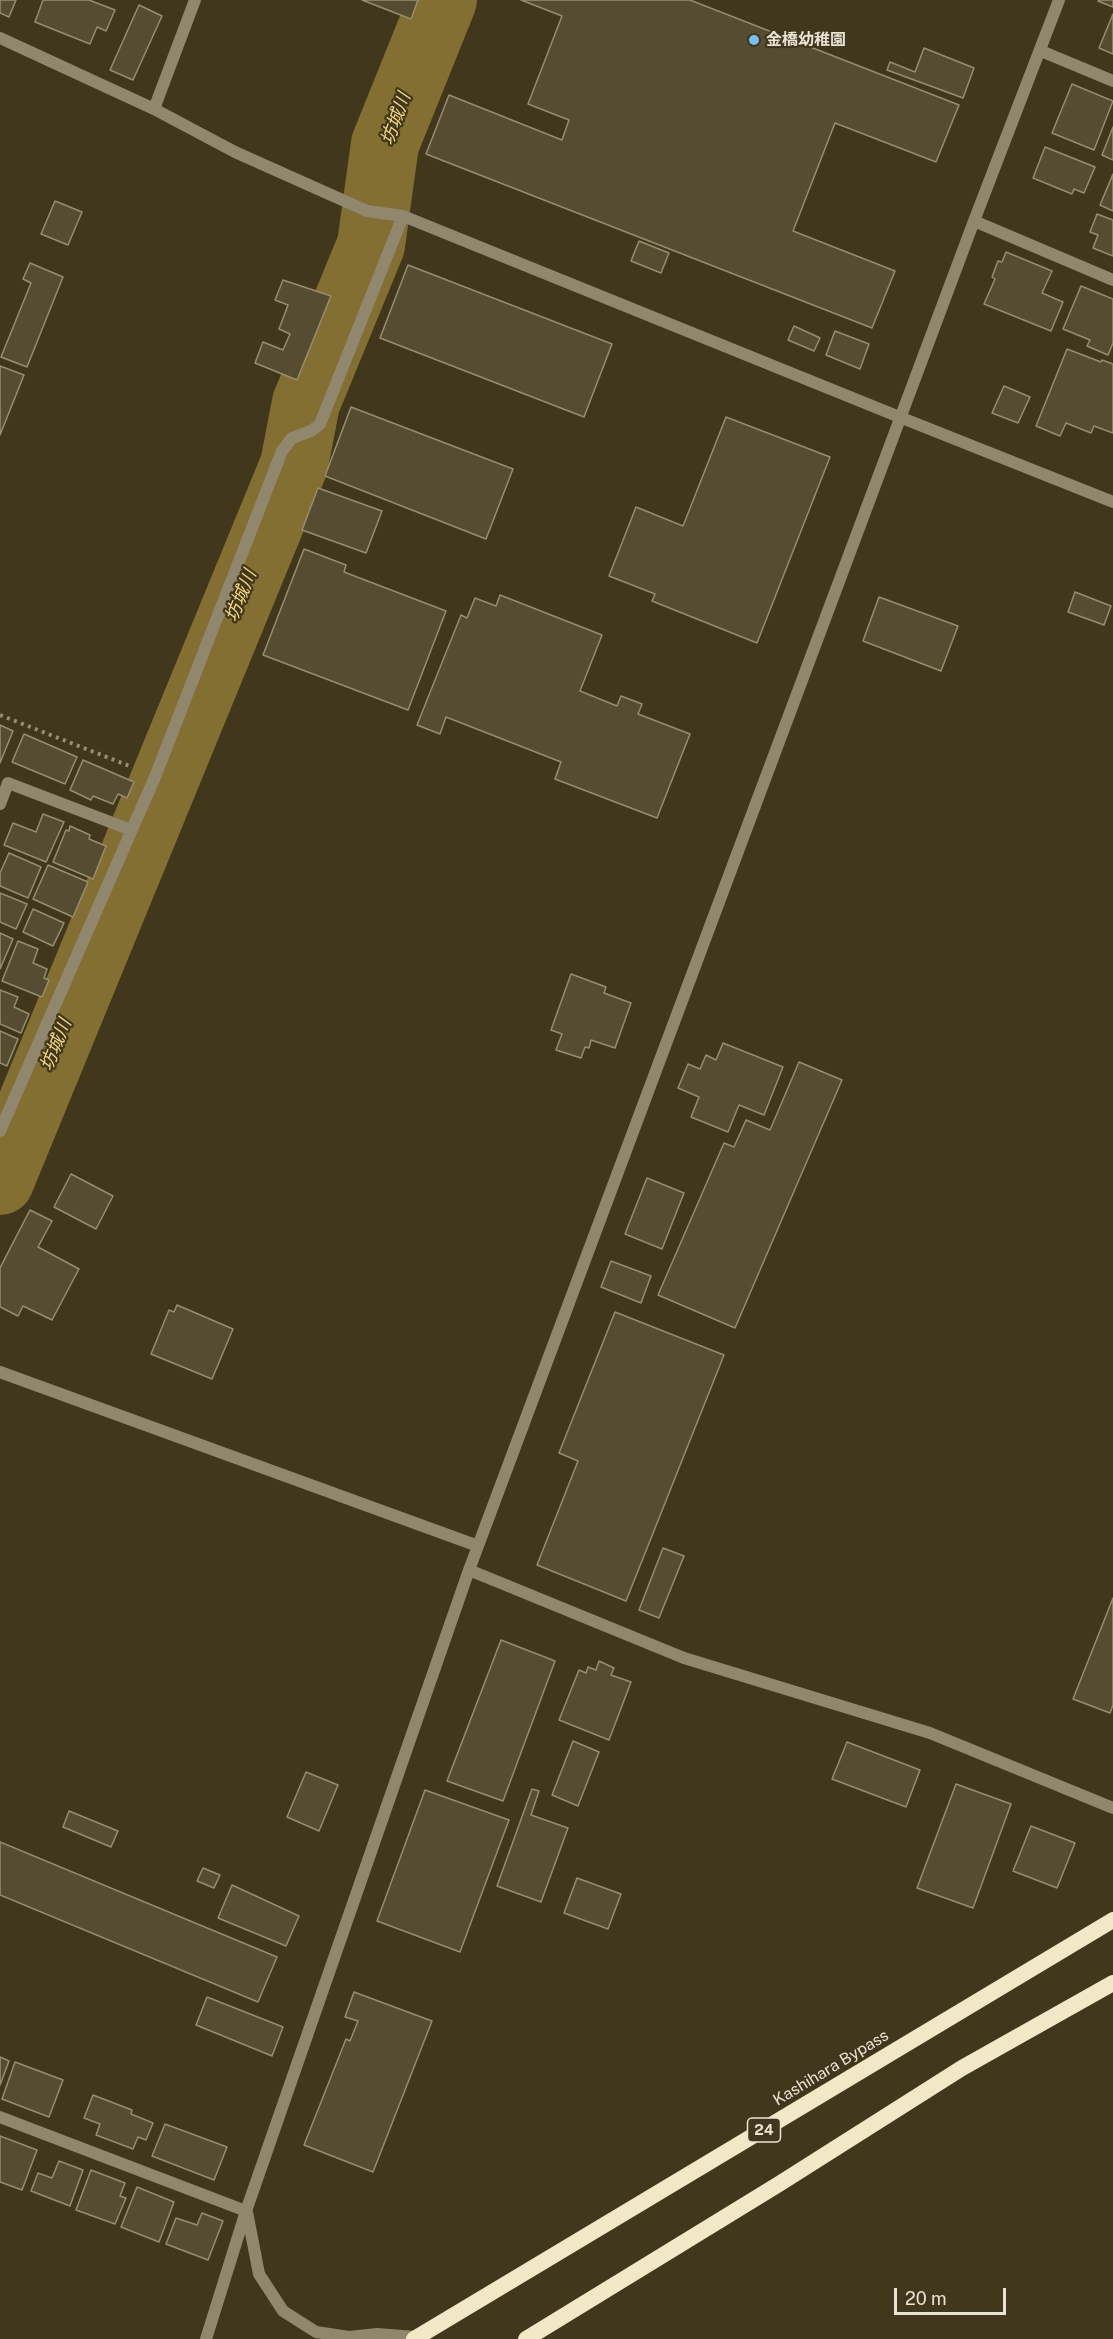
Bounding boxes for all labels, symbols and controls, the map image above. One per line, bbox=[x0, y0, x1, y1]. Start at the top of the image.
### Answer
place label: 金橋幼稚園 bbox=[766, 30, 846, 50]
marker: 金橋幼稚園 bbox=[747, 33, 761, 47]
water label: 坊城川 bbox=[377, 90, 415, 148]
water label: 坊城川 bbox=[221, 567, 261, 625]
water label: 坊城川 bbox=[36, 1016, 76, 1074]
street label: Kashihara Bypass bbox=[770, 2026, 892, 2110]
road number: 24 bbox=[748, 2118, 780, 2142]
scale bar bbox=[897, 2276, 1010, 2314]
text: 20 m bbox=[905, 2288, 947, 2309]

